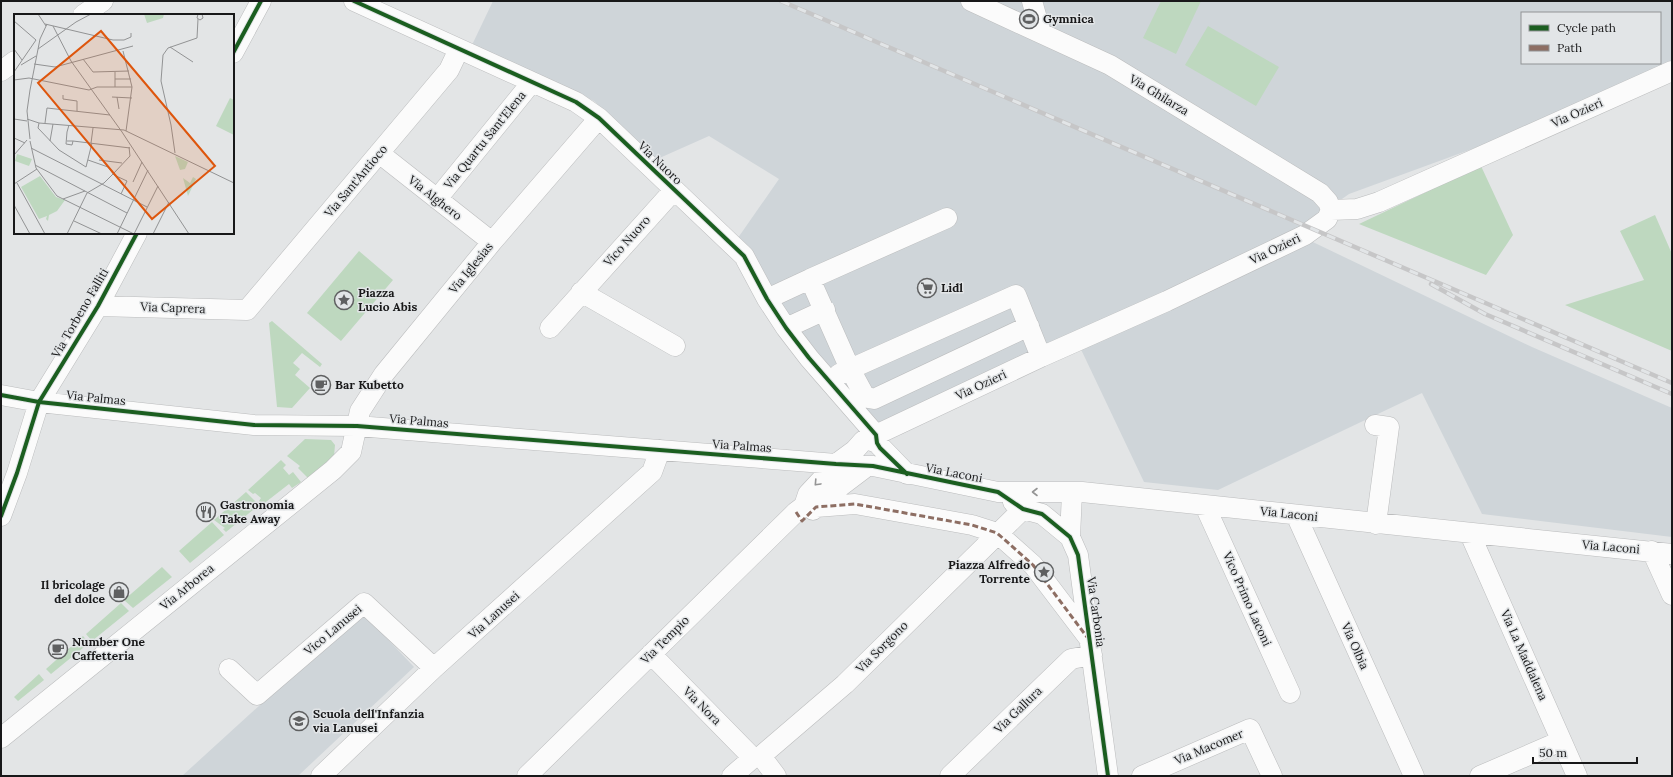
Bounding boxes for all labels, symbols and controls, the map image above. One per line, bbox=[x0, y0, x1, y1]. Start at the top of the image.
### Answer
sports icon: Gymnica bbox=[1018, 8, 1040, 30]
place label: Gymnica bbox=[1043, 11, 1094, 26]
legend bbox=[1521, 12, 1661, 64]
inset map bbox=[14, 14, 234, 234]
text: Cycle path bbox=[1557, 20, 1616, 35]
text: Path bbox=[1557, 40, 1582, 55]
street label: Via Ghilarza bbox=[1126, 70, 1192, 118]
street label: Via Quartu Sant'Elena bbox=[440, 88, 529, 192]
street label: Via Ozieri bbox=[1548, 95, 1605, 131]
street label: Via Nuoro bbox=[634, 137, 686, 187]
street label: Via Sant'Antioco bbox=[320, 141, 390, 221]
street label: Via Alghero bbox=[405, 171, 465, 223]
street label: Vico Nuoro bbox=[599, 212, 653, 270]
street label: Via Ozieri bbox=[1246, 230, 1303, 268]
street label: Via Iglesias bbox=[445, 239, 496, 297]
street label: Via Torbeno Falliti bbox=[47, 265, 111, 361]
supermarket icon: Lidl bbox=[916, 277, 938, 299]
place label: Lidl bbox=[941, 280, 963, 295]
place label: Piazza Lucio Abis bbox=[358, 285, 417, 314]
place icon: Piazza Lucio Abis bbox=[333, 289, 355, 311]
street label: Via Caprera bbox=[139, 299, 206, 316]
street label: Via Ozieri bbox=[952, 366, 1009, 403]
cafe icon: Bar Kubetto bbox=[310, 374, 332, 396]
place label: Bar Kubetto bbox=[335, 377, 404, 392]
street label: Via Palmas bbox=[65, 387, 127, 408]
street label: Via Palmas bbox=[388, 410, 450, 431]
street label: Via Palmas bbox=[711, 436, 773, 455]
street label: Via Laconi bbox=[923, 459, 984, 485]
one-way arrow bbox=[815, 478, 822, 486]
one-way arrow bbox=[1032, 488, 1038, 496]
place label: Gastronomia Take Away bbox=[220, 497, 295, 526]
restaurant icon: Gastronomia Take Away bbox=[195, 501, 217, 523]
street label: Via Laconi bbox=[1259, 503, 1319, 524]
street label: Via Laconi bbox=[1581, 536, 1640, 556]
street label: Vico Primo Laconi bbox=[1220, 548, 1275, 648]
place label: Piazza Alfredo Torrente bbox=[948, 557, 1031, 586]
street label: Via Arborea bbox=[156, 560, 217, 613]
place icon: Piazza Alfredo Torrente bbox=[1033, 561, 1055, 583]
street label: Via Carbonia bbox=[1084, 575, 1109, 648]
place label: Il bricolage del dolce bbox=[41, 577, 106, 606]
shop icon: Il bricolage del dolce bbox=[108, 581, 130, 603]
street label: Via Lanusei bbox=[464, 588, 522, 642]
street label: Vico Lanusei bbox=[300, 601, 365, 659]
street label: Via La Maddalena bbox=[1497, 606, 1551, 703]
street label: Via Tempio bbox=[637, 612, 692, 668]
street label: Via Sorgono bbox=[852, 618, 911, 676]
street label: Via Olbia bbox=[1338, 619, 1372, 672]
place label: Number One Caffetteria bbox=[72, 634, 146, 663]
cafe icon: Number One Caffetteria bbox=[47, 638, 69, 660]
street label: Via Nora bbox=[679, 683, 725, 728]
street label: Via Gallura bbox=[990, 683, 1045, 737]
place label: Scuola dell'Infanzia via Lanusei bbox=[313, 706, 425, 735]
school or university icon: Scuola dell'Infanzia via Lanusei bbox=[288, 710, 310, 732]
street label: Via Macomer bbox=[1171, 725, 1246, 768]
scale bar bbox=[1533, 739, 1637, 765]
text: 50 m bbox=[1539, 745, 1567, 760]

